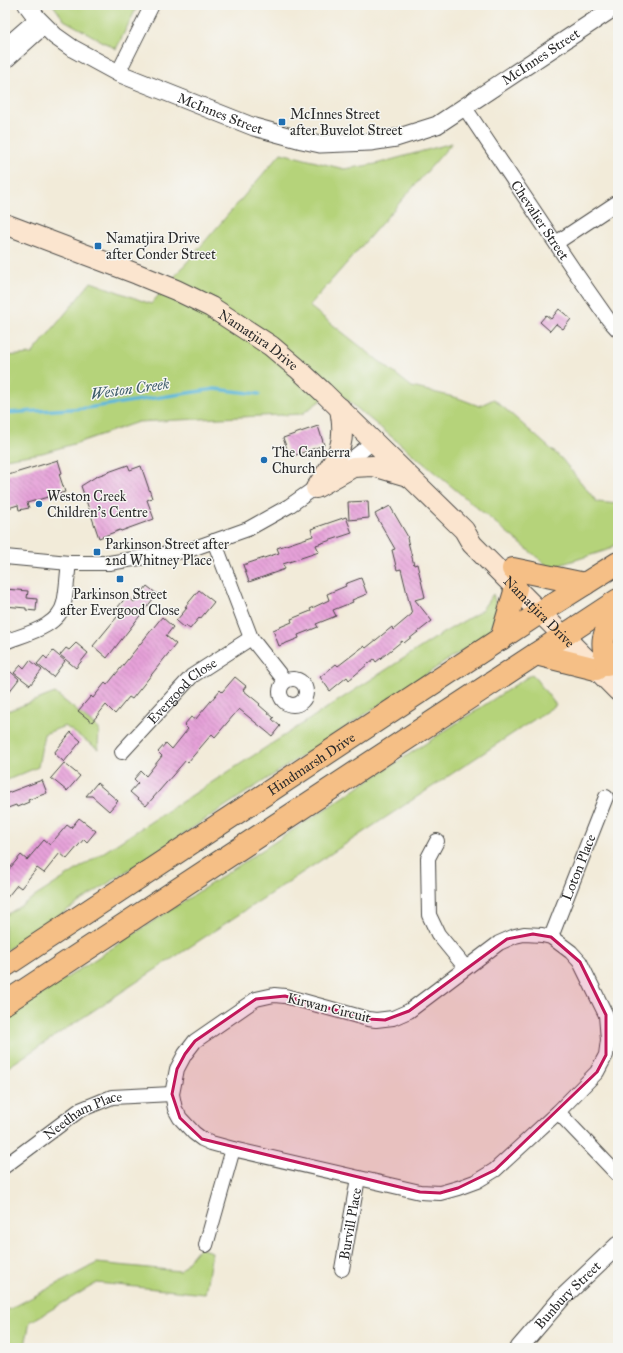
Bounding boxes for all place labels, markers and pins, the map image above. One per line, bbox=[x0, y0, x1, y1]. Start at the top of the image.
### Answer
place label: McInnes Street after Buvelot Street bbox=[290, 106, 402, 139]
marker: McInnes Street after Buvelot Street bbox=[277, 117, 287, 127]
place label: Namatjira Drive after Conder Street bbox=[106, 230, 216, 263]
marker: Namatjira Drive after Conder Street bbox=[93, 241, 103, 251]
place label: The Canberra Church bbox=[272, 444, 350, 477]
marker: The Canberra Church bbox=[259, 455, 269, 465]
place label: Weston Creek Children’s Centre bbox=[47, 488, 148, 521]
marker: Weston Creek Children’s Centre bbox=[34, 499, 44, 509]
place label: Parkinson Street after 2nd Whitney Place bbox=[105, 536, 230, 569]
marker: Parkinson Street after 2nd Whitney Place bbox=[92, 547, 102, 557]
marker: Parkinson Street after Evergood Close bbox=[115, 574, 125, 584]
place label: Parkinson Street after Evergood Close bbox=[60, 586, 180, 619]

